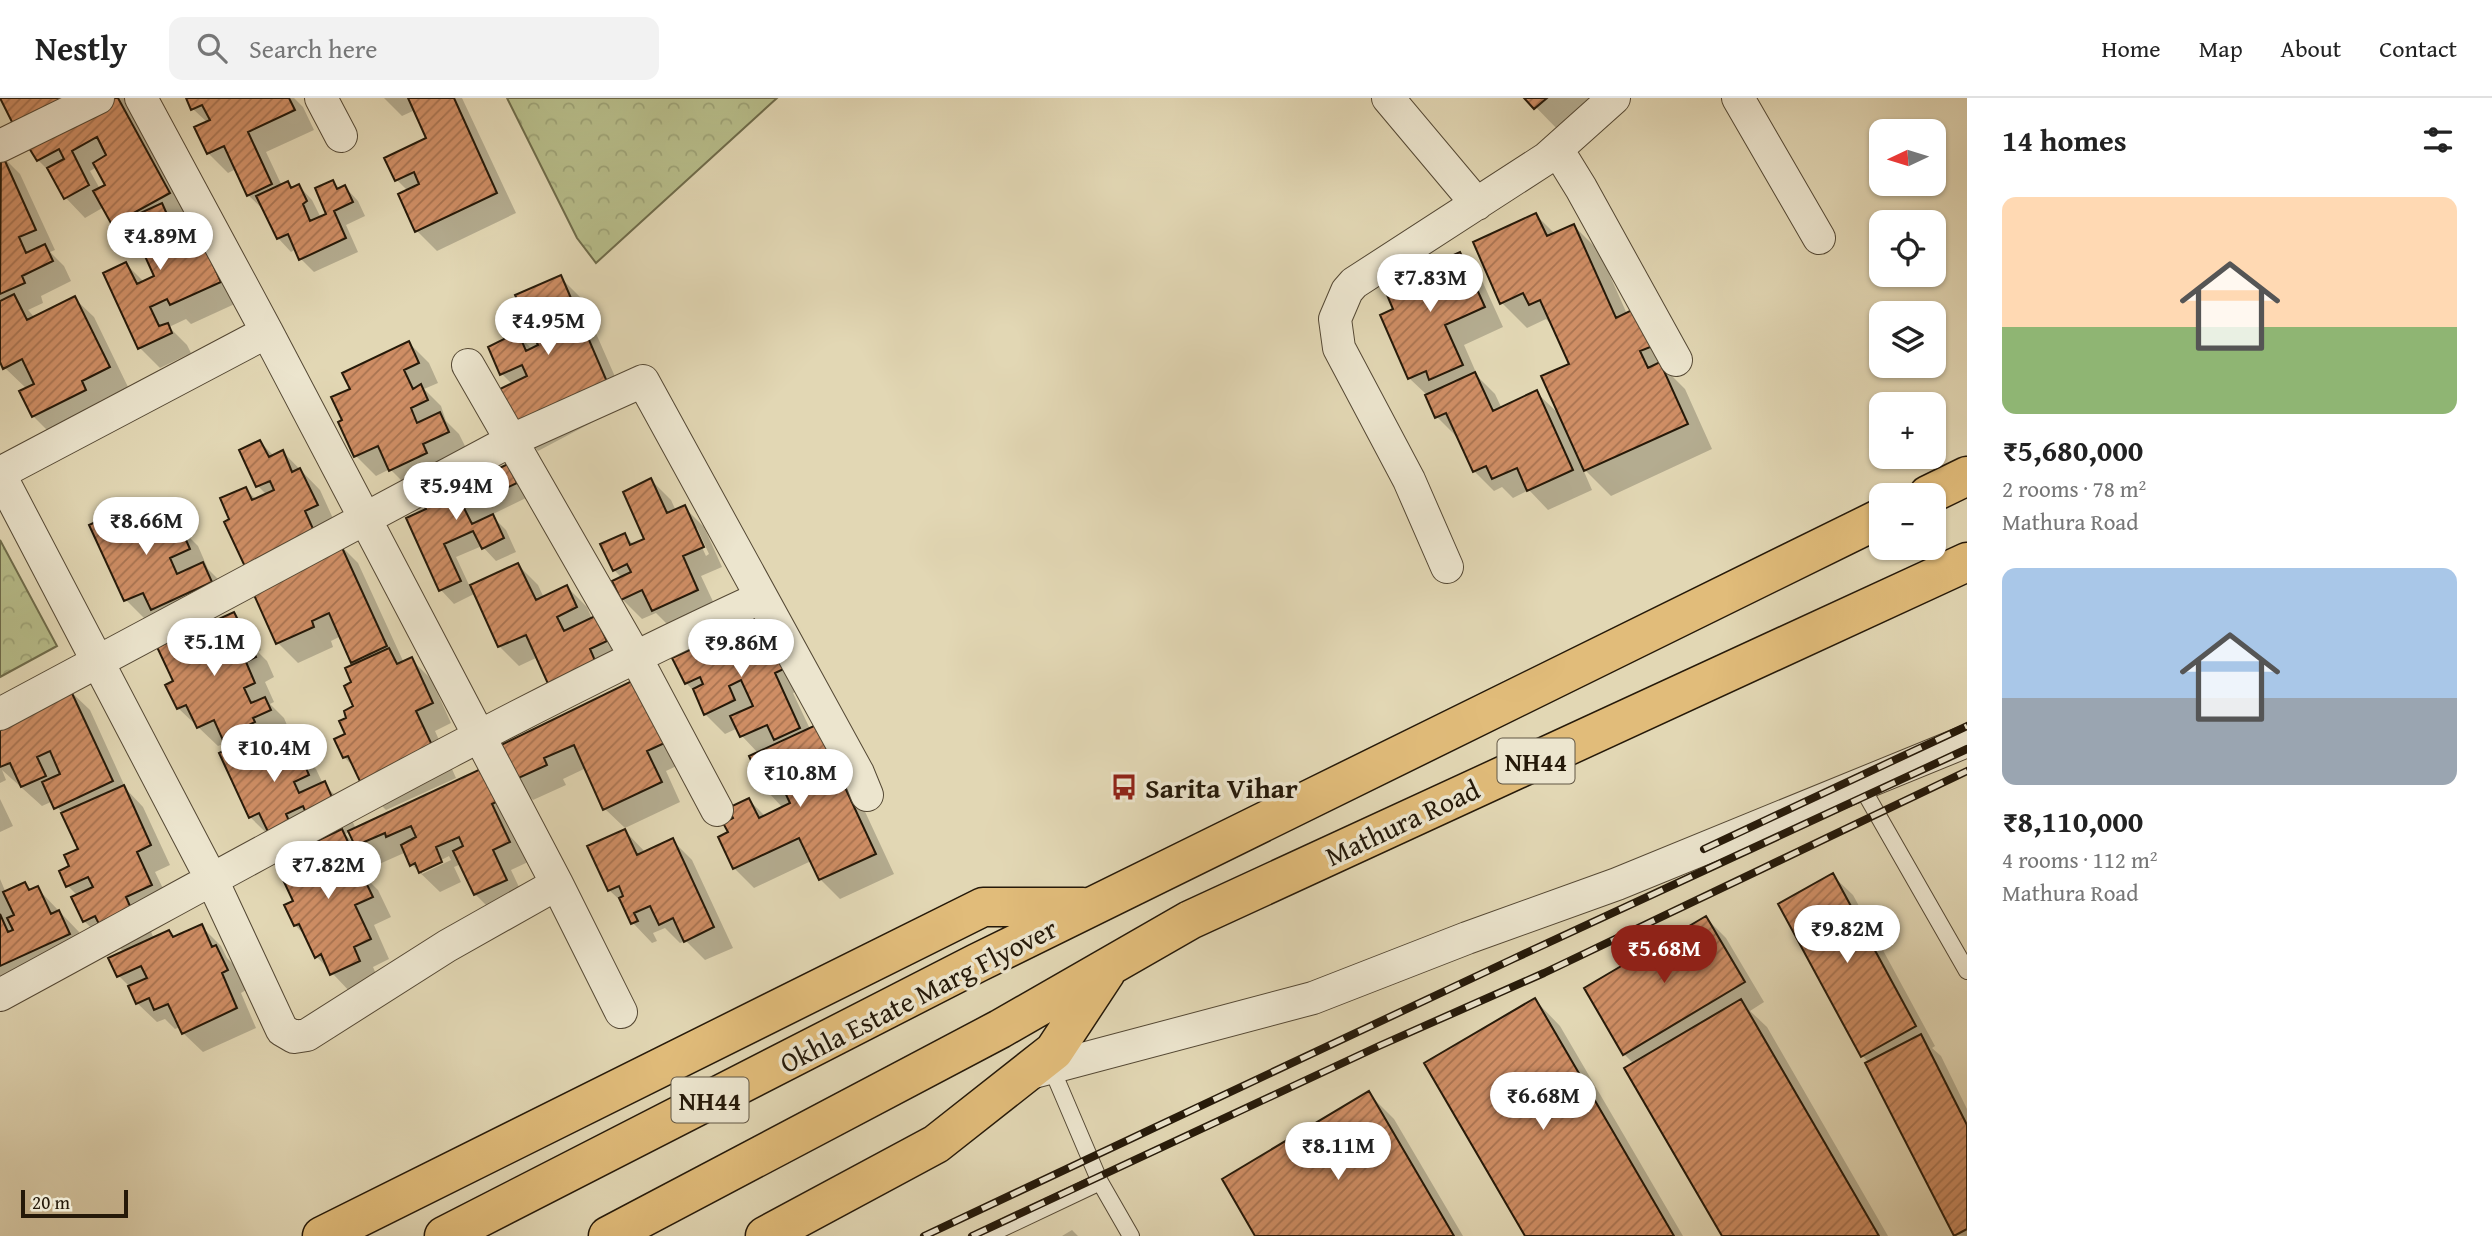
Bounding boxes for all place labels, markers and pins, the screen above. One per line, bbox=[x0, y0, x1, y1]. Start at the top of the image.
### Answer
pin: ₹4.89M bbox=[103, 212, 217, 272]
pin: ₹7.83M bbox=[1373, 254, 1487, 314]
pin: ₹4.95M bbox=[491, 298, 605, 357]
pin: ₹5.94M bbox=[399, 462, 513, 522]
pin: ₹8.66M bbox=[89, 498, 203, 557]
pin: ₹5.1M bbox=[165, 618, 263, 678]
pin: ₹9.86M bbox=[684, 620, 798, 679]
pin: ₹10.4M bbox=[217, 724, 331, 784]
pin: ₹10.8M bbox=[743, 750, 857, 809]
place label: Sarita Vihar bbox=[1145, 767, 1298, 808]
bus stop icon: Sarita Vihar bbox=[1109, 772, 1139, 802]
pin: ₹7.82M bbox=[271, 842, 385, 901]
pin: ₹9.82M bbox=[1790, 906, 1904, 965]
pin: ₹5.68M bbox=[1607, 926, 1721, 985]
pin: ₹6.68M bbox=[1486, 1072, 1600, 1132]
pin: ₹8.11M bbox=[1281, 1122, 1395, 1182]

